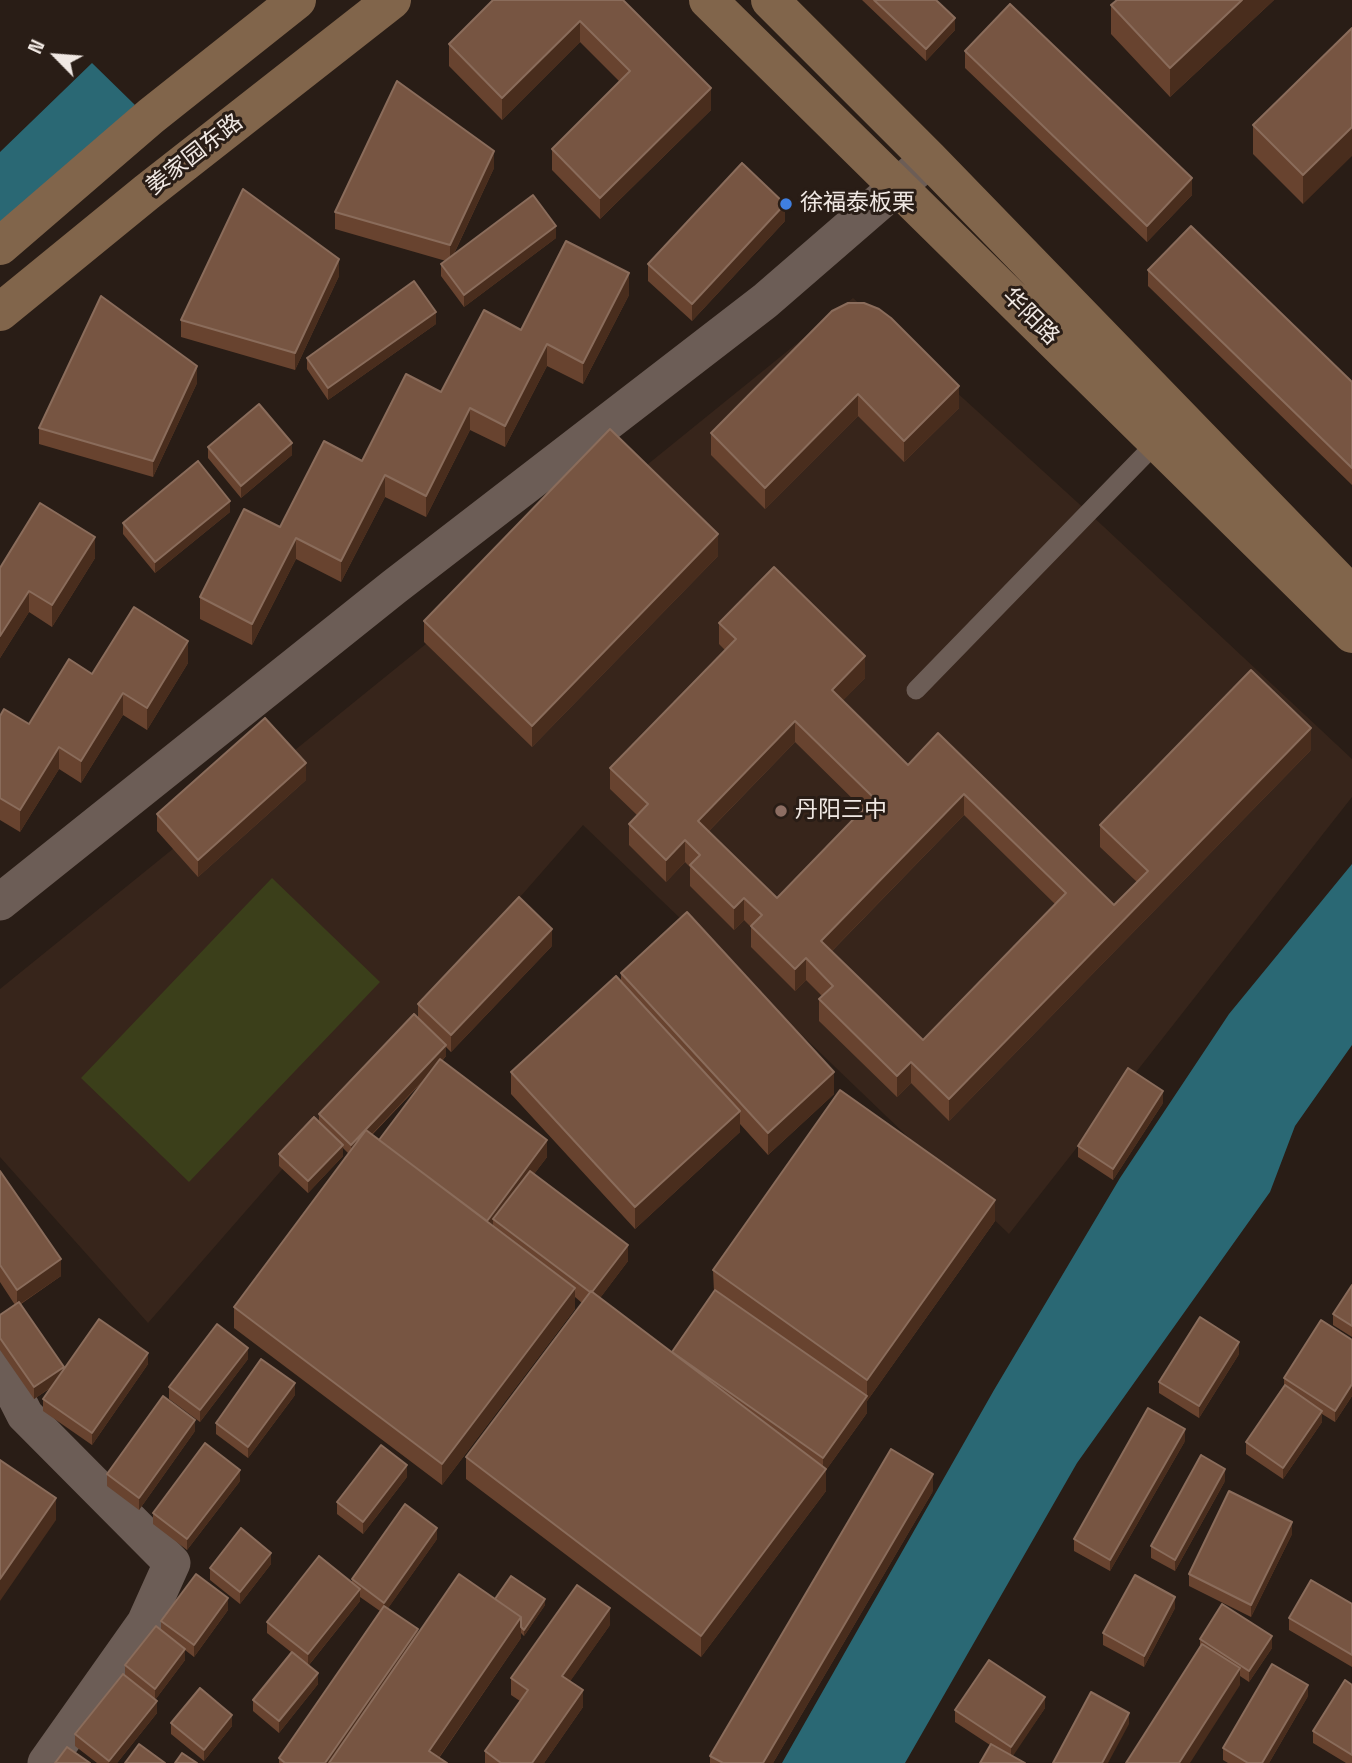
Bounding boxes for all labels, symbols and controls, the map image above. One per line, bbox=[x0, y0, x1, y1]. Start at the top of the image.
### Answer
north arrow bbox=[21, 21, 91, 91]
text: N bbox=[22, 36, 51, 58]
street label: 姜家园东路 bbox=[141, 109, 249, 201]
place label: 徐福泰板栗 bbox=[800, 190, 915, 218]
marker: 徐福泰板栗 bbox=[778, 196, 794, 212]
street label: 华阳路 bbox=[996, 283, 1064, 351]
place label: 丹阳三中 bbox=[795, 797, 887, 825]
marker: 丹阳三中 bbox=[773, 803, 789, 819]

